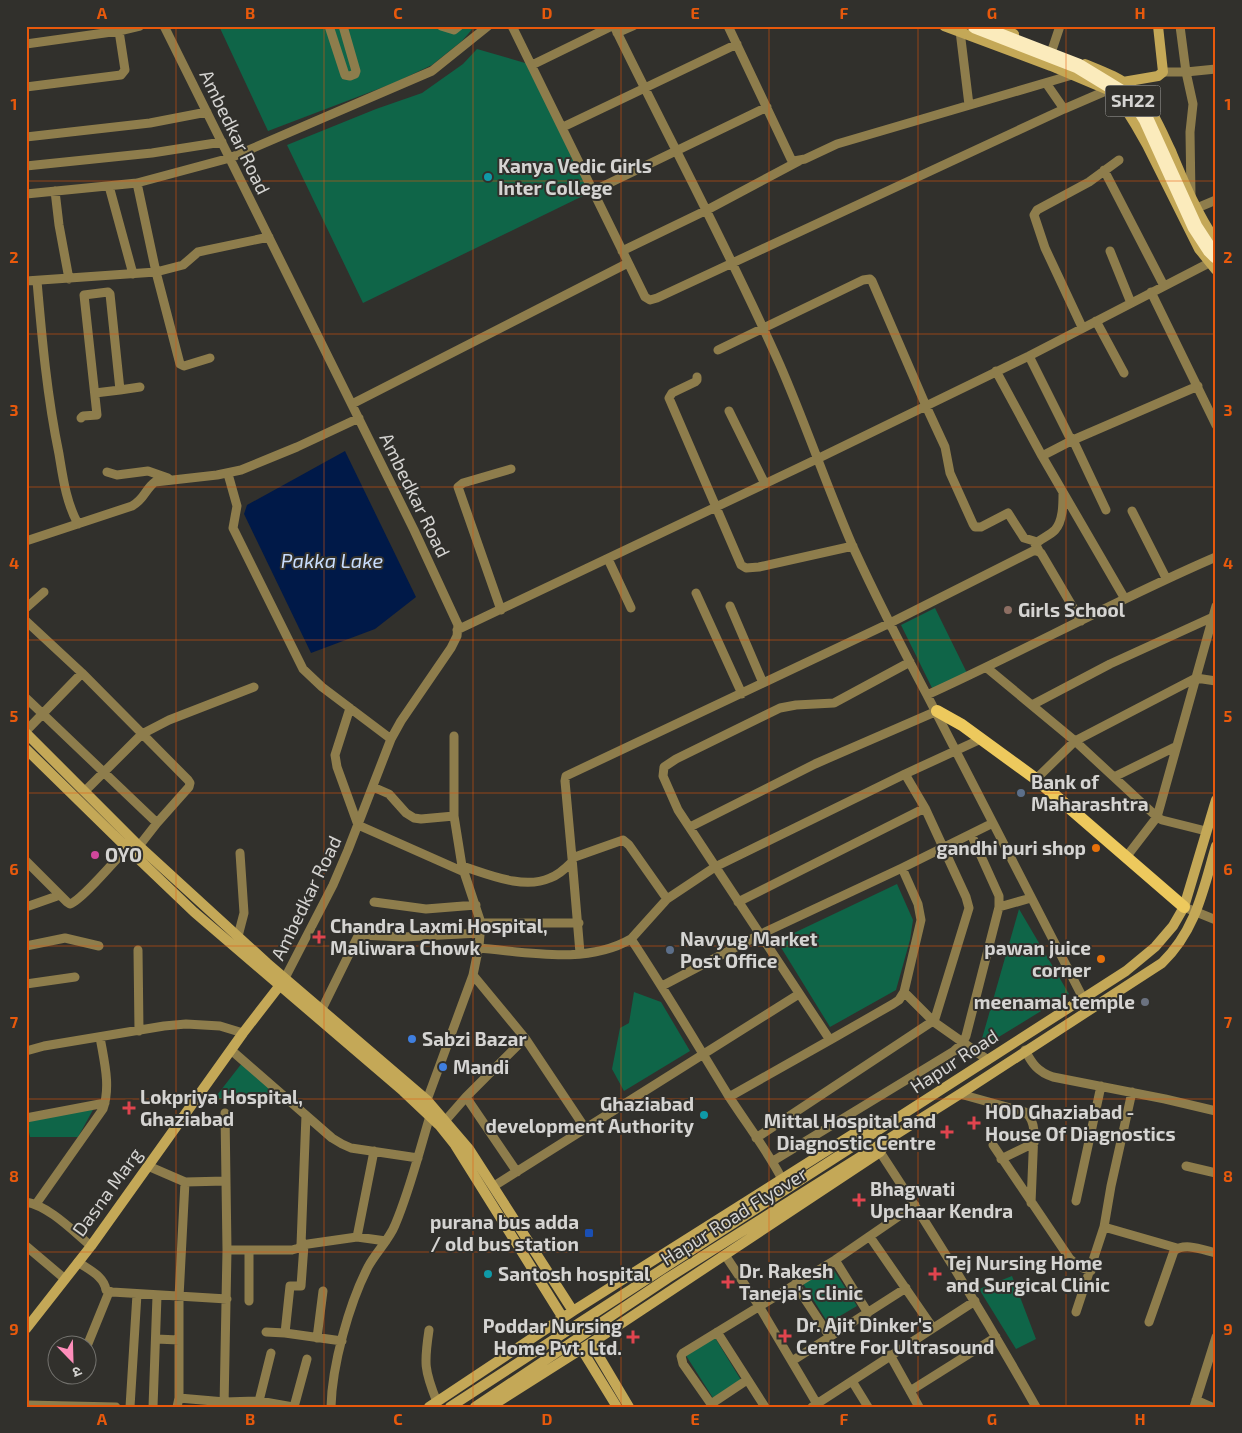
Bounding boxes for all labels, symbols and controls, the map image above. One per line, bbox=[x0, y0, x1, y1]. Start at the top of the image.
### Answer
text: A bbox=[97, 3, 108, 22]
text: B bbox=[245, 3, 255, 22]
text: C bbox=[393, 3, 403, 22]
text: D bbox=[542, 3, 553, 22]
text: E bbox=[690, 3, 700, 22]
text: F bbox=[840, 3, 849, 22]
text: G bbox=[987, 3, 997, 22]
text: H bbox=[1134, 3, 1146, 22]
street label: Ambedkar Road bbox=[195, 66, 276, 198]
road number: SH22 bbox=[1106, 85, 1160, 116]
text: 1 bbox=[11, 94, 17, 113]
text: 1 bbox=[1225, 94, 1231, 113]
place label: Kanya Vedic Girls Inter College bbox=[498, 154, 652, 199]
marker: Kanya Vedic Girls Inter College bbox=[482, 171, 494, 183]
text: 2 bbox=[9, 247, 19, 266]
text: 2 bbox=[1223, 247, 1233, 266]
text: 3 bbox=[9, 400, 19, 419]
text: 3 bbox=[1223, 400, 1233, 419]
street label: Ambedkar Road bbox=[375, 429, 456, 561]
water label: Pakka Lake bbox=[281, 548, 383, 572]
text: 4 bbox=[9, 553, 19, 572]
text: 4 bbox=[1223, 553, 1233, 572]
place label: Girls School bbox=[1018, 598, 1126, 621]
marker: Girls School bbox=[1002, 604, 1014, 616]
text: 5 bbox=[10, 706, 19, 725]
text: 5 bbox=[1224, 706, 1233, 725]
place label: Bank of Maharashtra bbox=[1031, 770, 1149, 815]
marker: Bank of Maharashtra bbox=[1015, 787, 1027, 799]
street label: Ambedkar Road bbox=[265, 832, 346, 964]
place label: gandhi puri shop bbox=[936, 836, 1086, 859]
marker: gandhi puri shop bbox=[1090, 842, 1102, 854]
place label: OYO bbox=[105, 843, 142, 866]
marker: OYO bbox=[89, 849, 101, 861]
text: 6 bbox=[9, 859, 19, 878]
text: 6 bbox=[1223, 859, 1233, 878]
place label: Chandra Laxmi Hospital, Maliwara Chowk bbox=[330, 914, 548, 959]
place label: Navyug Market Post Office bbox=[680, 927, 818, 972]
marker: Chandra Laxmi Hospital, Maliwara Chowk bbox=[312, 930, 326, 944]
place label: pawan juice corner bbox=[984, 936, 1091, 981]
marker: Navyug Market Post Office bbox=[664, 944, 676, 956]
marker: pawan juice corner bbox=[1095, 953, 1107, 965]
place label: meenamal temple bbox=[974, 990, 1135, 1013]
marker: meenamal temple bbox=[1139, 996, 1151, 1008]
text: 7 bbox=[10, 1012, 19, 1031]
text: 7 bbox=[1224, 1012, 1233, 1031]
street label: Hapur Road bbox=[905, 1024, 1002, 1098]
place label: Sabzi Bazar bbox=[422, 1027, 527, 1050]
marker: Sabzi Bazar bbox=[406, 1033, 418, 1045]
place label: Mandi bbox=[453, 1055, 509, 1078]
marker: Mandi bbox=[437, 1061, 449, 1073]
place label: Lokpriya Hospital, Ghaziabad bbox=[140, 1085, 303, 1130]
place label: Ghaziabad development Authority bbox=[486, 1092, 694, 1138]
place label: HOD Ghaziabad - House Of Diagnostics bbox=[985, 1100, 1176, 1145]
marker: Lokpriya Hospital, Ghaziabad bbox=[122, 1101, 136, 1115]
marker: Ghaziabad development Authority bbox=[698, 1109, 710, 1121]
place label: Mittal Hospital and Diagnostic Centre bbox=[764, 1109, 936, 1154]
marker: HOD Ghaziabad - House Of Diagnostics bbox=[967, 1116, 981, 1130]
marker: Mittal Hospital and Diagnostic Centre bbox=[940, 1125, 954, 1139]
street label: Dasna Marg bbox=[67, 1143, 147, 1240]
street label: Hapur Road Flyover bbox=[656, 1161, 812, 1270]
text: 8 bbox=[9, 1166, 19, 1185]
text: 8 bbox=[1223, 1166, 1233, 1185]
place label: Bhagwati Upchaar Kendra bbox=[870, 1177, 1013, 1222]
marker: Bhagwati Upchaar Kendra bbox=[852, 1193, 866, 1207]
place label: purana bus adda / old bus station bbox=[430, 1210, 579, 1255]
marker: purana bus adda / old bus station bbox=[583, 1227, 595, 1239]
place label: Tej Nursing Home and Surgical Clinic bbox=[946, 1251, 1110, 1296]
place label: Dr. Rakesh Taneja's clinic bbox=[739, 1259, 864, 1304]
place label: Santosh hospital bbox=[498, 1262, 651, 1285]
marker: Tej Nursing Home and Surgical Clinic bbox=[928, 1267, 942, 1281]
marker: Santosh hospital bbox=[482, 1268, 494, 1280]
marker: Dr. Rakesh Taneja's clinic bbox=[721, 1275, 735, 1289]
place label: Dr. Ajit Dinker's Centre For Ultrasound bbox=[796, 1313, 994, 1358]
place label: Poddar Nursing Home Pvt. Ltd. bbox=[483, 1314, 622, 1359]
text: 9 bbox=[9, 1319, 19, 1338]
text: 9 bbox=[1223, 1319, 1233, 1338]
marker: Dr. Ajit Dinker's Centre For Ultrasound bbox=[778, 1329, 792, 1343]
marker: Poddar Nursing Home Pvt. Ltd. bbox=[626, 1330, 640, 1344]
north arrow bbox=[48, 1336, 98, 1386]
text: उ bbox=[69, 1363, 84, 1382]
text: A bbox=[97, 1409, 108, 1428]
text: B bbox=[245, 1409, 255, 1428]
text: C bbox=[393, 1409, 403, 1428]
text: D bbox=[542, 1409, 553, 1428]
text: E bbox=[690, 1409, 700, 1428]
text: F bbox=[840, 1409, 849, 1428]
text: G bbox=[987, 1409, 997, 1428]
text: H bbox=[1134, 1409, 1146, 1428]

